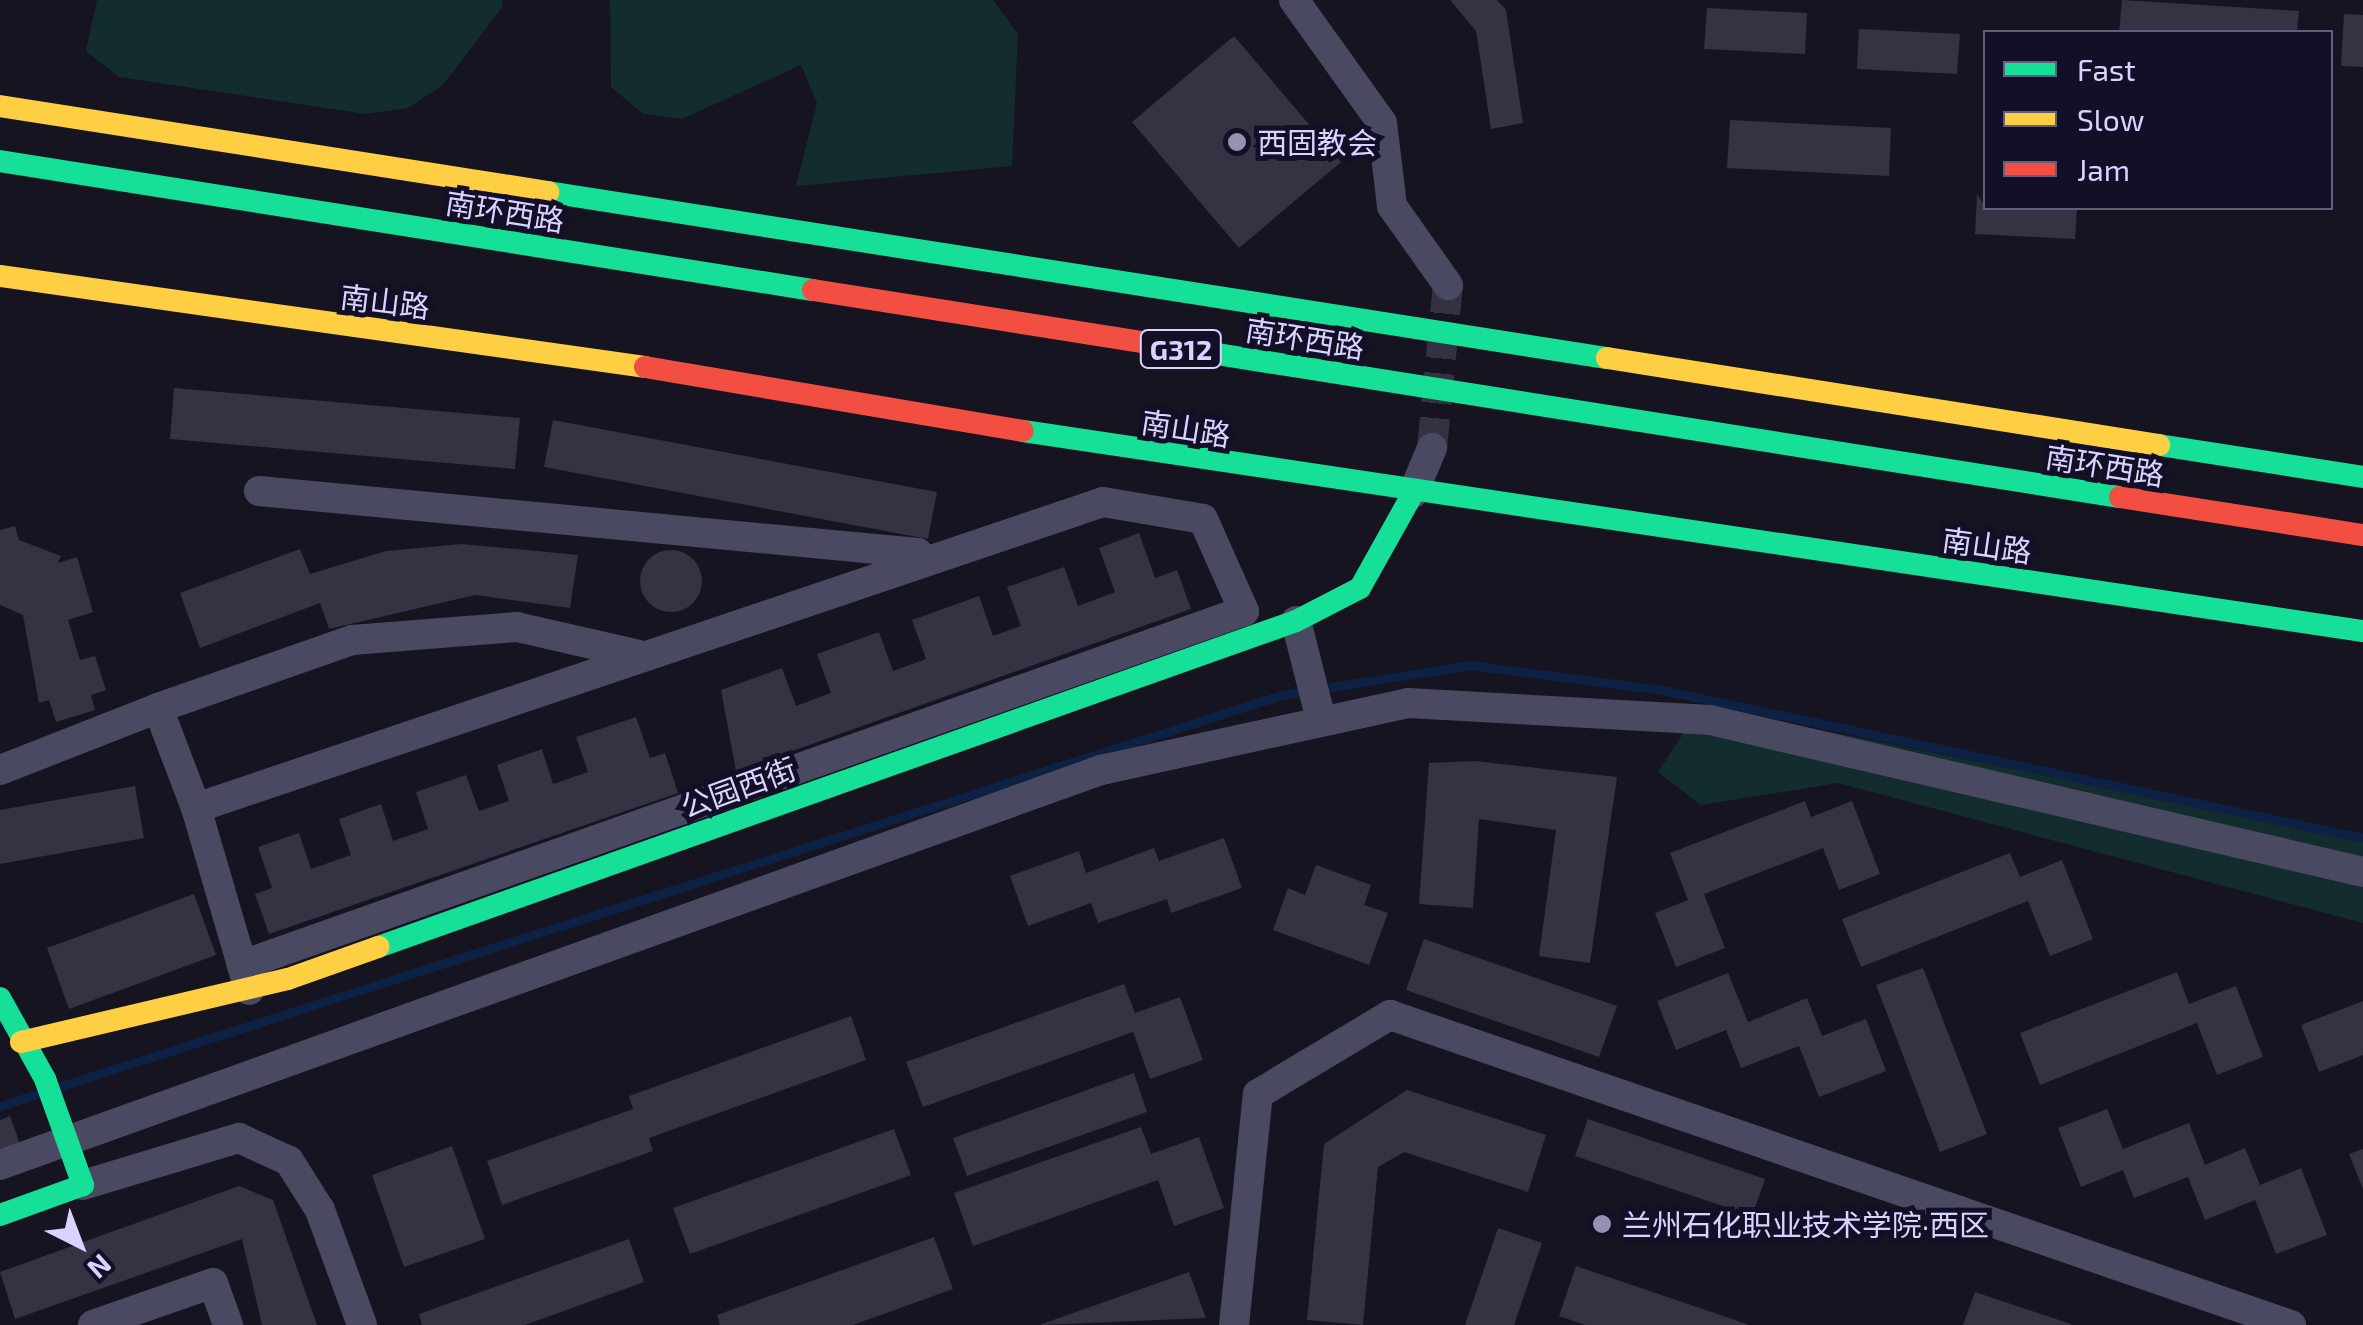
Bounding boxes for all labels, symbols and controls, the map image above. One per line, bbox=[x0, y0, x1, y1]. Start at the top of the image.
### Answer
legend bbox=[1983, 30, 2333, 210]
text: Fast bbox=[2077, 51, 2136, 87]
text: Slow bbox=[2077, 101, 2144, 137]
place label: 西固教会 bbox=[1257, 124, 1377, 160]
marker: 西固教会 bbox=[1226, 131, 1248, 153]
text: Jam bbox=[2077, 151, 2130, 187]
street label: 南环西路 bbox=[443, 184, 567, 238]
street label: 南山路 bbox=[338, 278, 432, 324]
street label: 南环西路 bbox=[1243, 311, 1367, 365]
road number: G312 bbox=[1138, 326, 1224, 372]
street label: 南山路 bbox=[1139, 403, 1233, 453]
street label: 南环西路 bbox=[2043, 438, 2167, 492]
street label: 南山路 bbox=[1940, 521, 2034, 569]
street label: 公园西街 bbox=[675, 750, 801, 824]
north arrow bbox=[30, 1195, 130, 1295]
place label: 兰州石化职业技术学院·西区 bbox=[1622, 1206, 1989, 1242]
marker: 兰州石化职业技术学院·西区 bbox=[1591, 1213, 1613, 1235]
text: N bbox=[81, 1248, 119, 1287]

